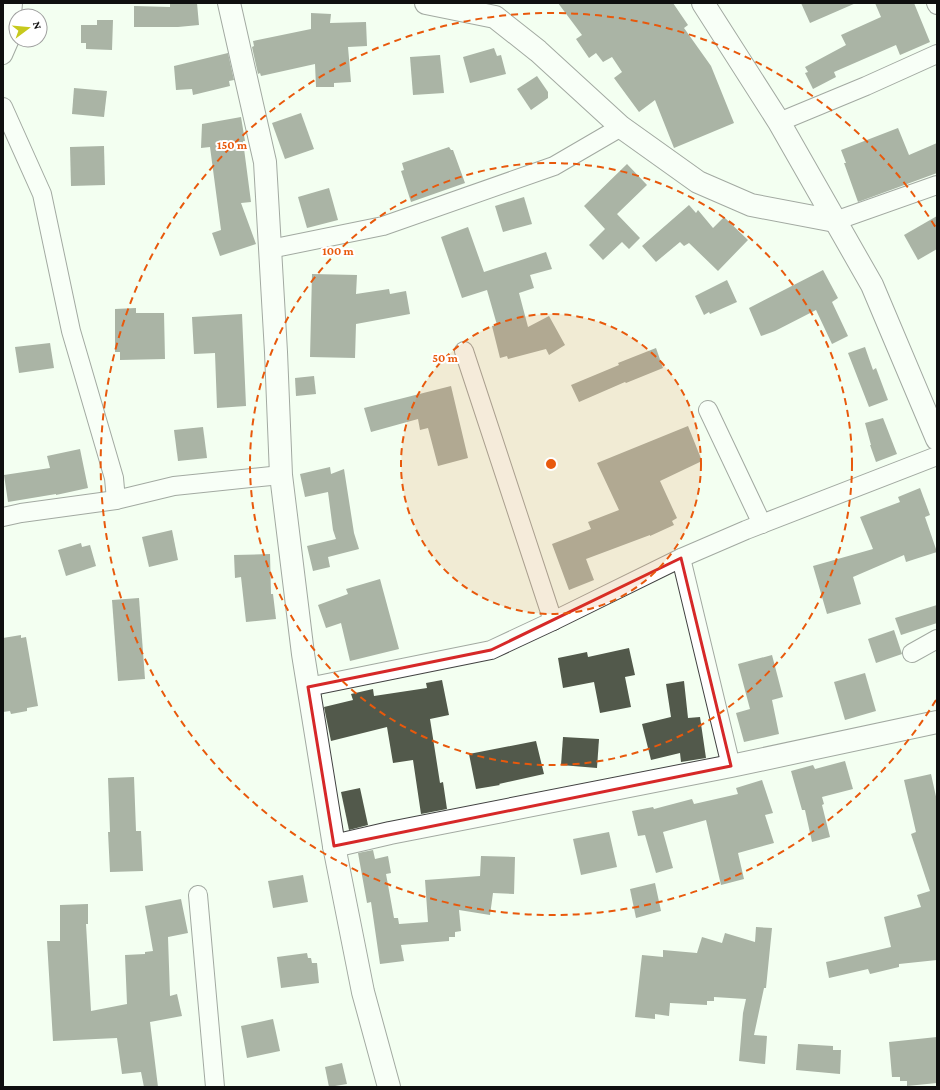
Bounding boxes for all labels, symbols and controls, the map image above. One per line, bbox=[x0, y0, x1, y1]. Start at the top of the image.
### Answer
north arrow bbox=[8, 8, 48, 48]
text: N bbox=[31, 20, 45, 31]
text: 150 m bbox=[217, 138, 248, 152]
text: 100 m bbox=[322, 244, 355, 258]
text: 50 m bbox=[432, 351, 459, 365]
centre of rings bbox=[544, 457, 558, 471]

